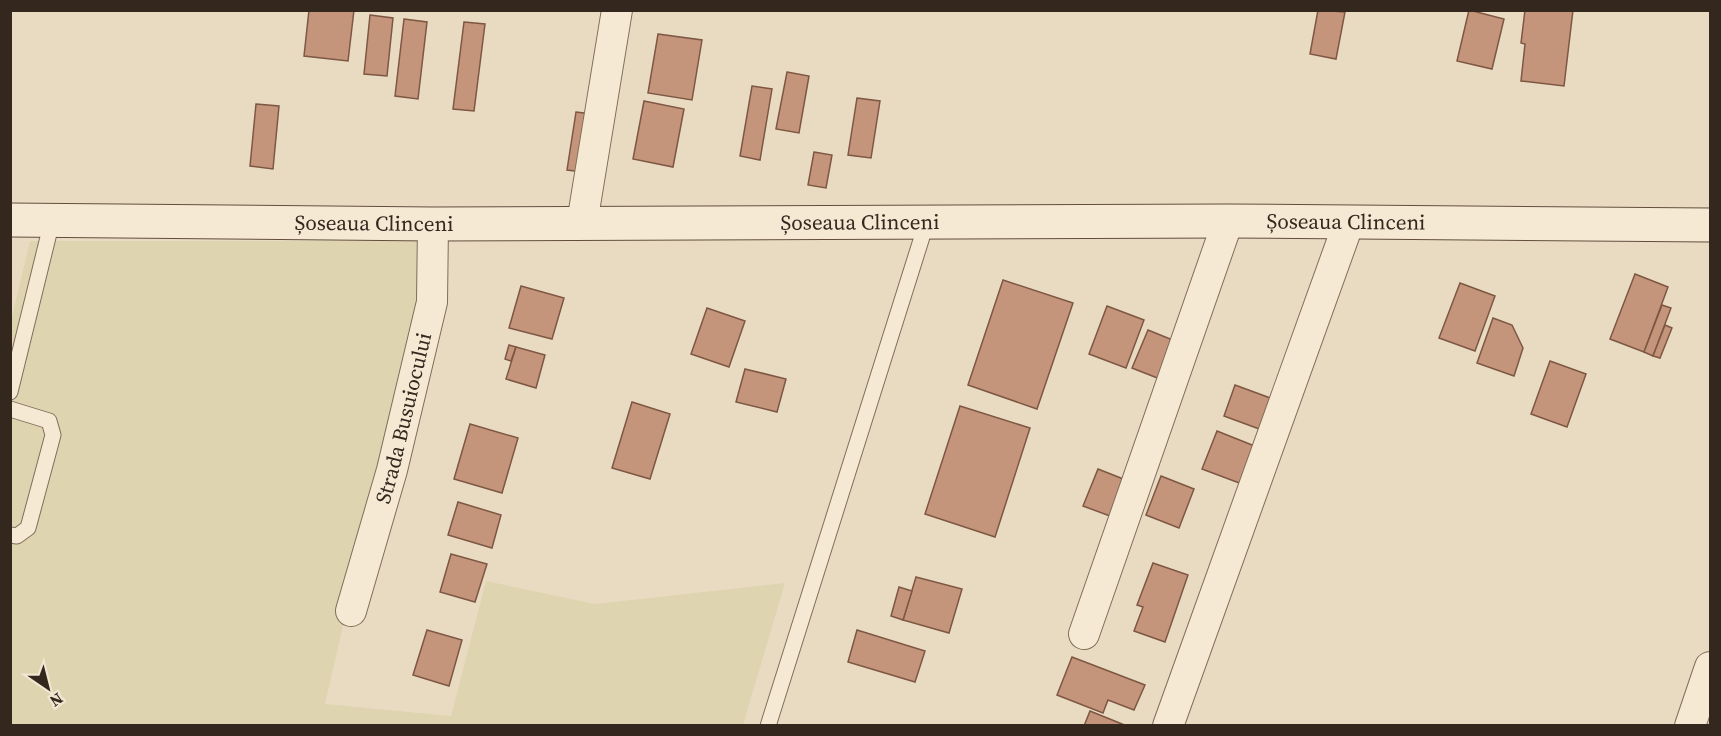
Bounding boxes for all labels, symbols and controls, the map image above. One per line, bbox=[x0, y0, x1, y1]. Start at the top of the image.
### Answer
street label: Șoseaua Clinceni bbox=[1266, 206, 1426, 237]
street label: Șoseaua Clinceni bbox=[780, 207, 940, 237]
street label: Șoseaua Clinceni bbox=[294, 208, 454, 238]
street label: Strada Busuiocului bbox=[368, 330, 438, 507]
north arrow bbox=[18, 658, 78, 718]
text: N bbox=[45, 688, 68, 713]

